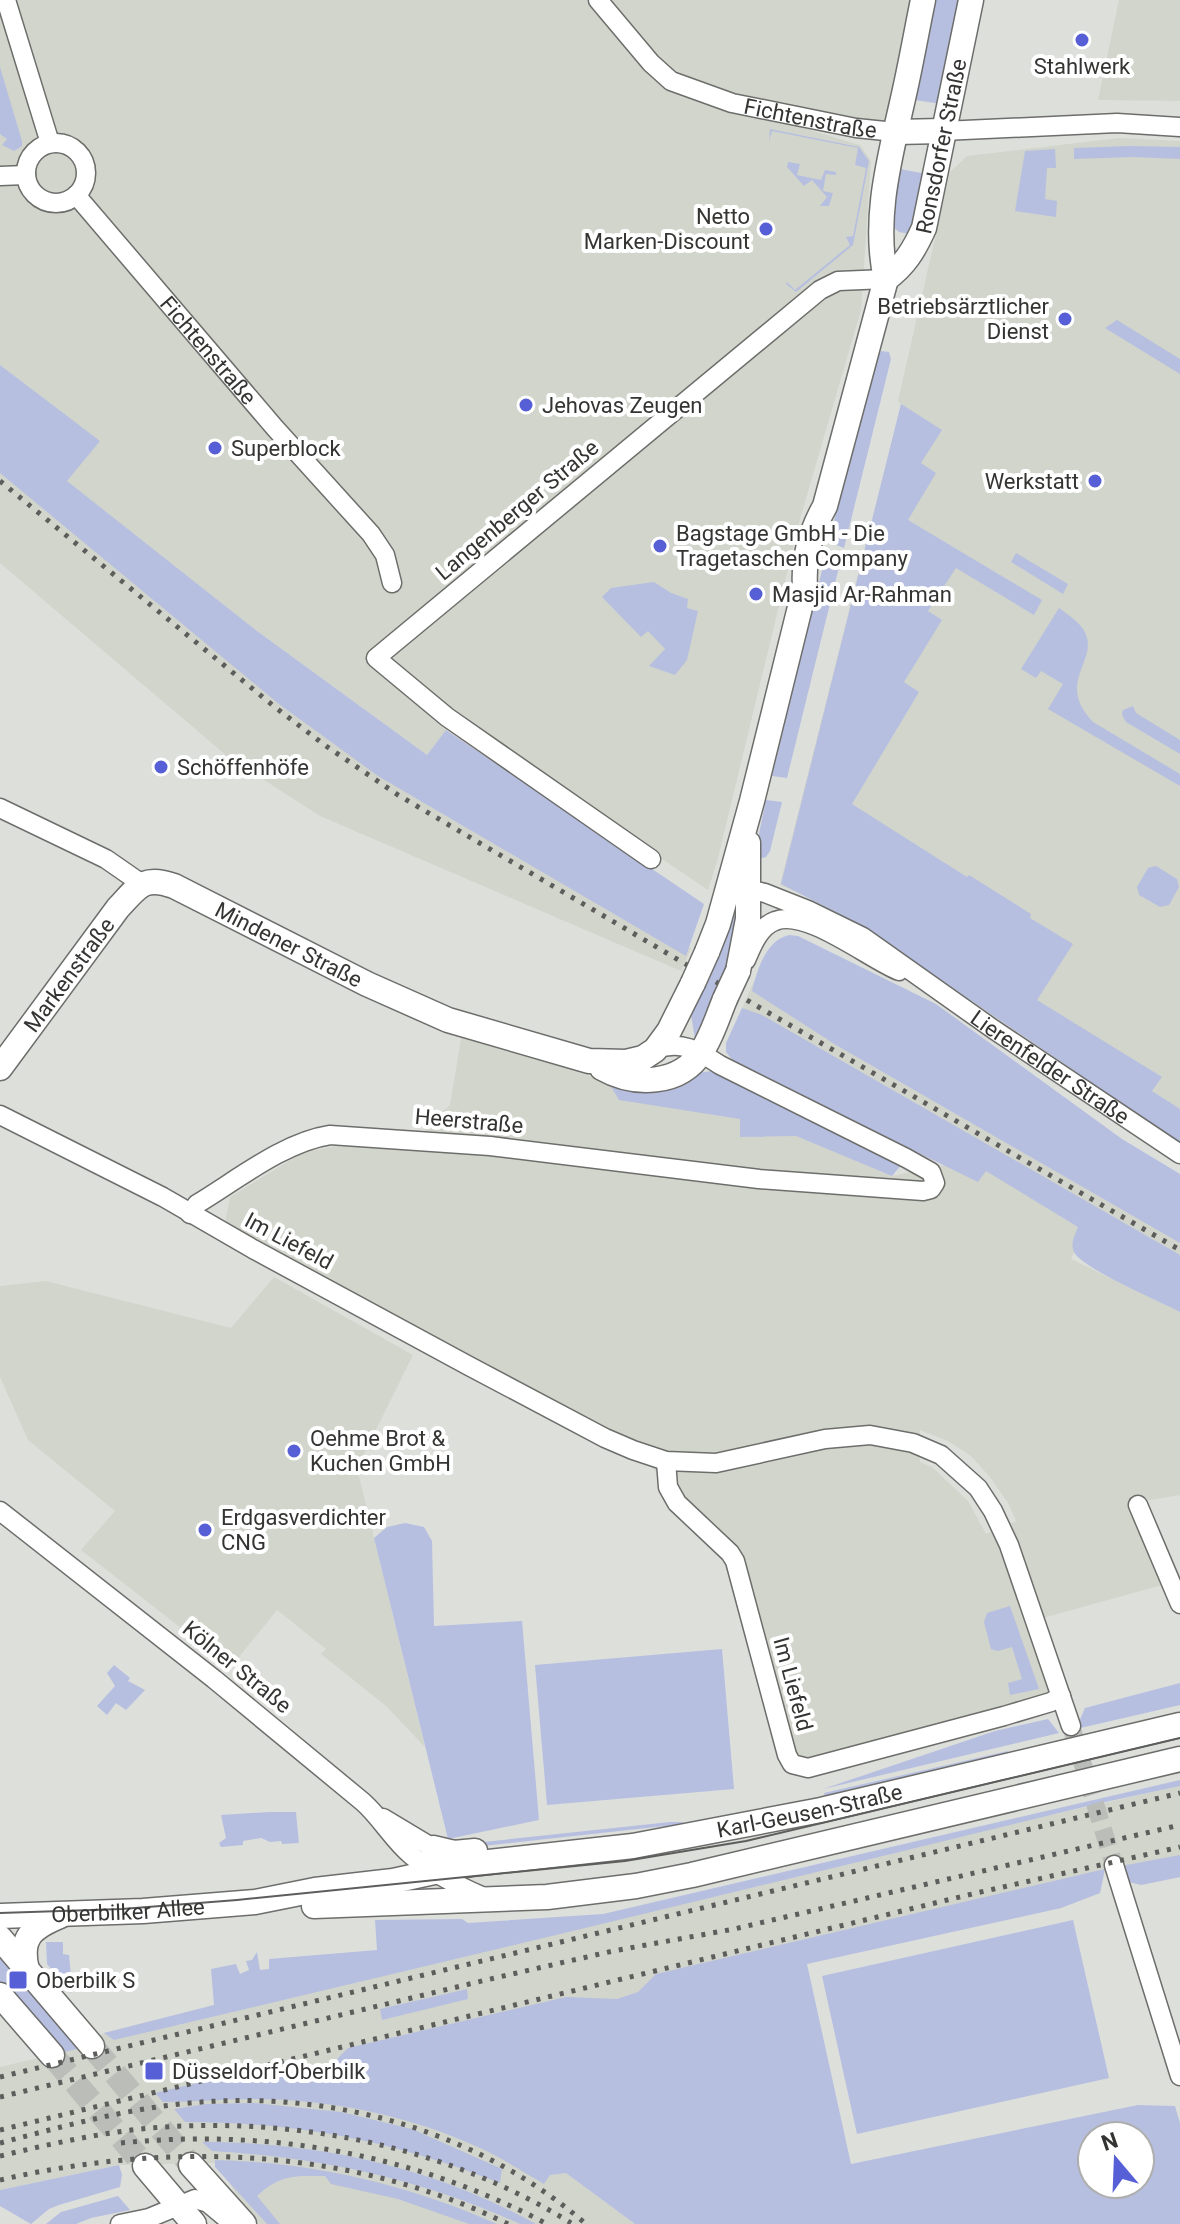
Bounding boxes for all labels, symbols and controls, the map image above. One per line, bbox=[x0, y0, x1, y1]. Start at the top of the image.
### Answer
marker: Stahlwerk bbox=[1073, 31, 1091, 49]
place label: Stahlwerk bbox=[1034, 54, 1131, 79]
street label: Ronsdorfer Straße bbox=[911, 56, 971, 236]
street label: Fichtenstraße bbox=[742, 93, 878, 143]
place label: Netto Marken-Discount bbox=[584, 204, 750, 254]
marker: Netto Marken-Discount bbox=[757, 220, 775, 238]
street label: Fichtenstraße bbox=[155, 291, 262, 409]
place label: Betriebsärztlicher Dienst bbox=[877, 294, 1050, 344]
marker: Betriebsärztlicher Dienst bbox=[1056, 310, 1074, 328]
place label: Jehovas Zeugen bbox=[542, 393, 703, 418]
marker: Jehovas Zeugen bbox=[517, 396, 535, 414]
street label: Langenberger Straße bbox=[431, 435, 603, 585]
place label: Superblock bbox=[231, 436, 341, 461]
marker: Superblock bbox=[206, 439, 224, 457]
place label: Werkstatt bbox=[985, 469, 1079, 494]
marker: Werkstatt bbox=[1086, 472, 1104, 490]
place label: Bagstage GmbH - Die Tragetaschen Company bbox=[676, 521, 908, 571]
marker: Bagstage GmbH - Die Tragetaschen Company bbox=[651, 537, 669, 555]
place label: Masjid Ar-Rahman bbox=[772, 582, 952, 607]
marker: Masjid Ar-Rahman bbox=[747, 585, 765, 603]
place label: Schöffenhöfe bbox=[177, 755, 309, 780]
marker: Schöffenhöfe bbox=[152, 758, 170, 776]
street label: Mindener Straße bbox=[211, 897, 367, 992]
street label: Markenstraße bbox=[19, 913, 119, 1037]
street label: Lierenfelder Straße bbox=[966, 1005, 1134, 1129]
street label: Heerstraße bbox=[414, 1104, 524, 1138]
street label: Im Liefeld bbox=[241, 1207, 337, 1275]
place label: Oehme Brot & Kuchen GmbH bbox=[310, 1426, 451, 1476]
marker: Oehme Brot & Kuchen GmbH bbox=[285, 1442, 303, 1460]
place label: Erdgasverdichter CNG bbox=[221, 1505, 387, 1555]
marker: Erdgasverdichter CNG bbox=[196, 1521, 214, 1539]
street label: Kölner Straße bbox=[178, 1616, 296, 1718]
street label: Im Liefeld bbox=[768, 1634, 818, 1734]
street label: Karl-Geusen-Straße bbox=[715, 1779, 905, 1842]
street label: Oberbilker Allee bbox=[51, 1894, 206, 1927]
place label: Oberbilk S bbox=[36, 1968, 135, 1993]
marker: Oberbilk S bbox=[7, 1969, 29, 1991]
place label: Düsseldorf-Oberbilk bbox=[172, 2059, 366, 2084]
marker: Düsseldorf-Oberbilk bbox=[143, 2060, 165, 2082]
north arrow bbox=[1076, 2120, 1156, 2200]
text: N bbox=[1098, 2127, 1121, 2156]

